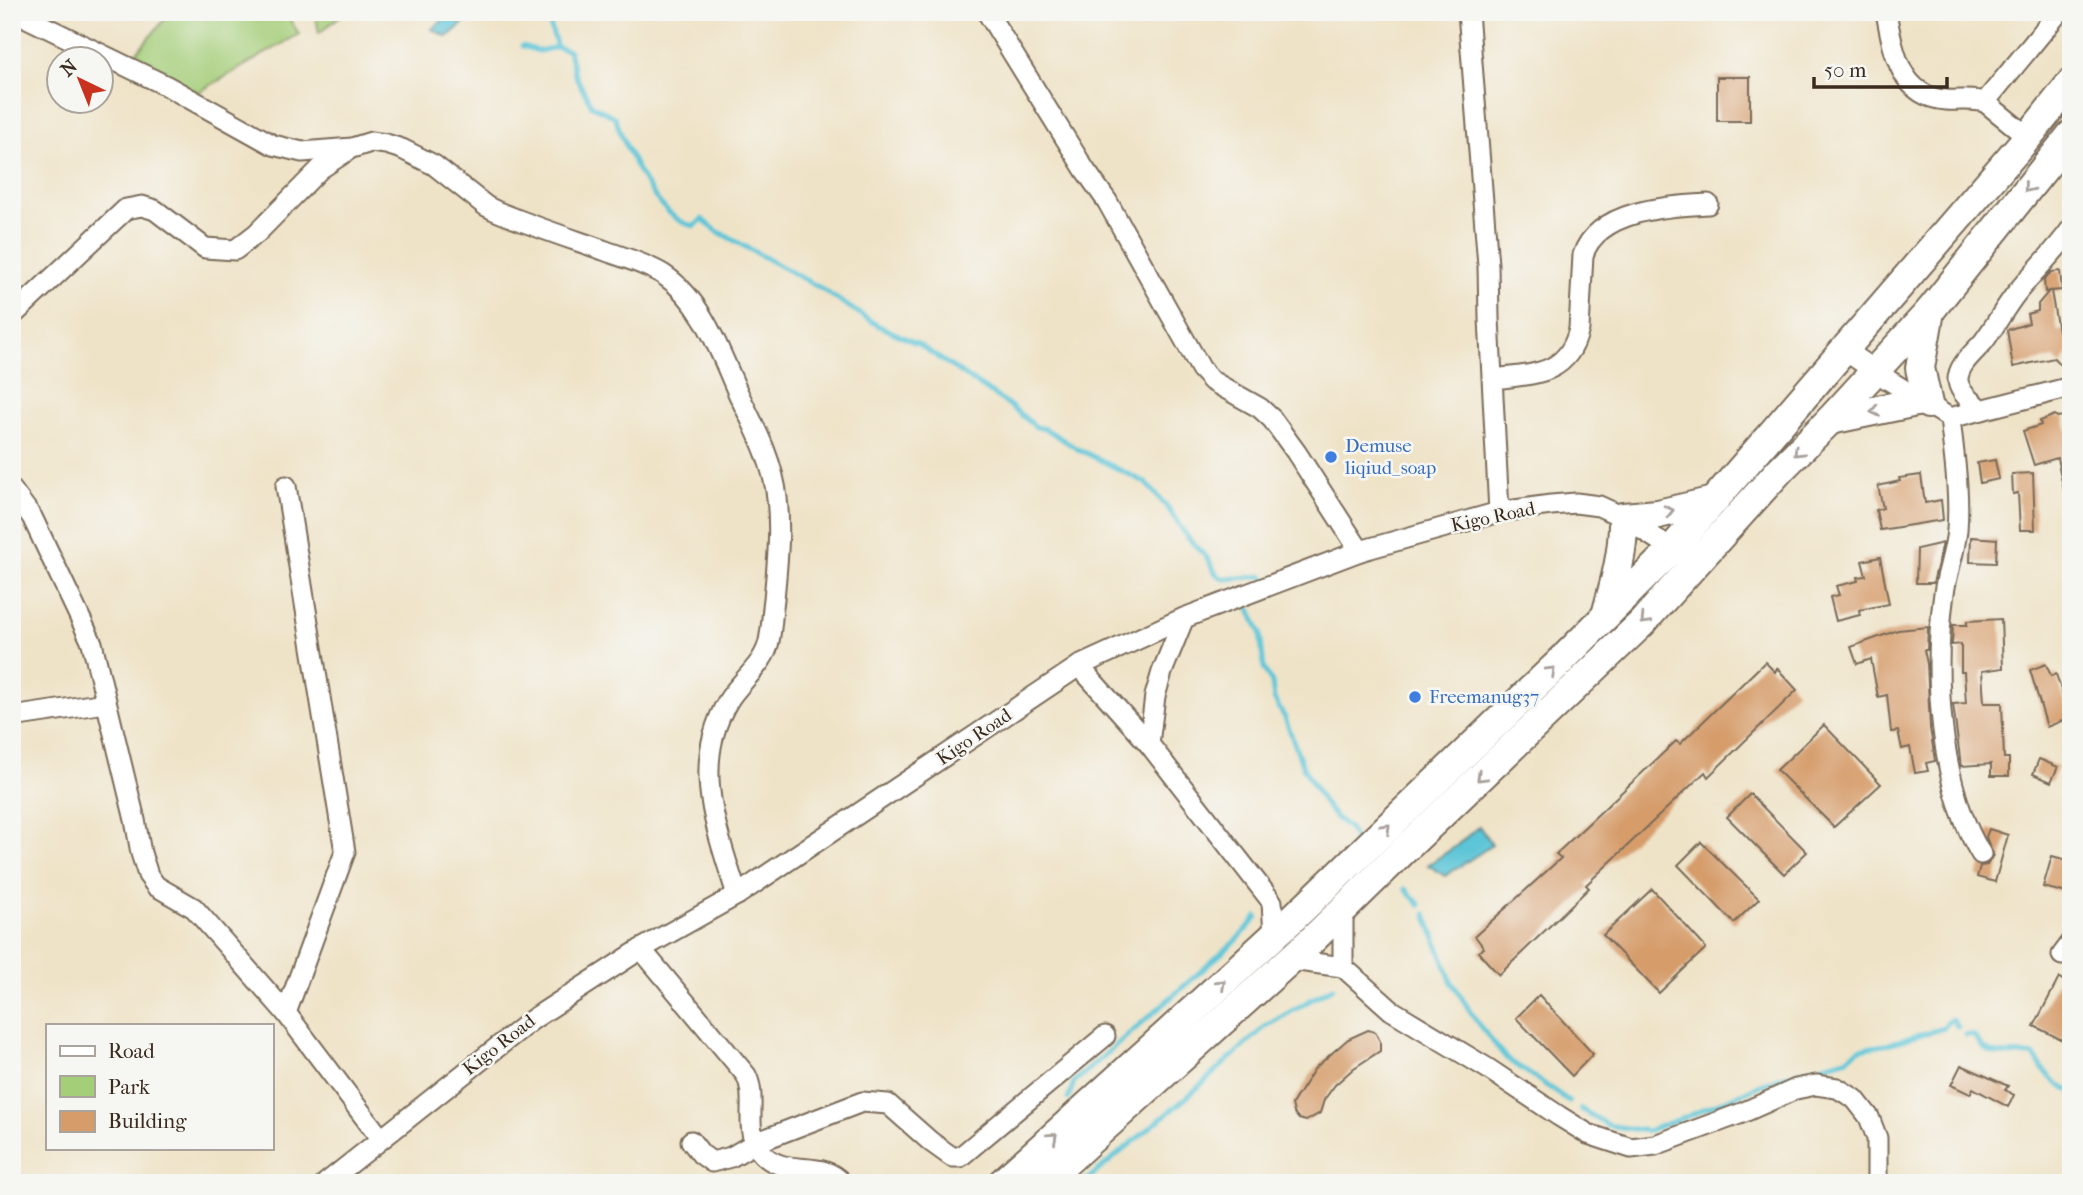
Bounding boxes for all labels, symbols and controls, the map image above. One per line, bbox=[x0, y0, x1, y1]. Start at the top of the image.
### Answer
north arrow bbox=[46, 46, 116, 116]
scale bar bbox=[1814, 46, 1946, 90]
text: N bbox=[56, 55, 82, 81]
text: 50 m bbox=[1824, 58, 1867, 82]
one-way arrow bbox=[2024, 181, 2037, 193]
one-way arrow bbox=[1869, 402, 1881, 417]
place label: Demuse liqiud_soap bbox=[1344, 435, 1436, 479]
one-way arrow bbox=[1794, 443, 1807, 456]
marker: Demuse liqiud_soap bbox=[1323, 449, 1339, 465]
street label: Kigo Road bbox=[1449, 497, 1538, 537]
one-way arrow bbox=[1663, 505, 1675, 520]
one-way arrow bbox=[1641, 611, 1653, 624]
one-way arrow bbox=[1543, 667, 1556, 680]
place label: Freemanug37 bbox=[1429, 686, 1539, 708]
marker: Freemanug37 bbox=[1407, 689, 1423, 705]
street label: Kigo Road bbox=[932, 704, 1016, 770]
one-way arrow bbox=[1476, 769, 1489, 781]
one-way arrow bbox=[1378, 824, 1391, 837]
one-way arrow bbox=[1213, 980, 1226, 993]
street label: Kigo Road bbox=[459, 1010, 540, 1080]
legend bbox=[46, 1024, 273, 1150]
text: Road bbox=[108, 1039, 155, 1063]
text: Park bbox=[108, 1075, 150, 1099]
text: Building bbox=[108, 1109, 187, 1133]
one-way arrow bbox=[1044, 1133, 1057, 1145]

